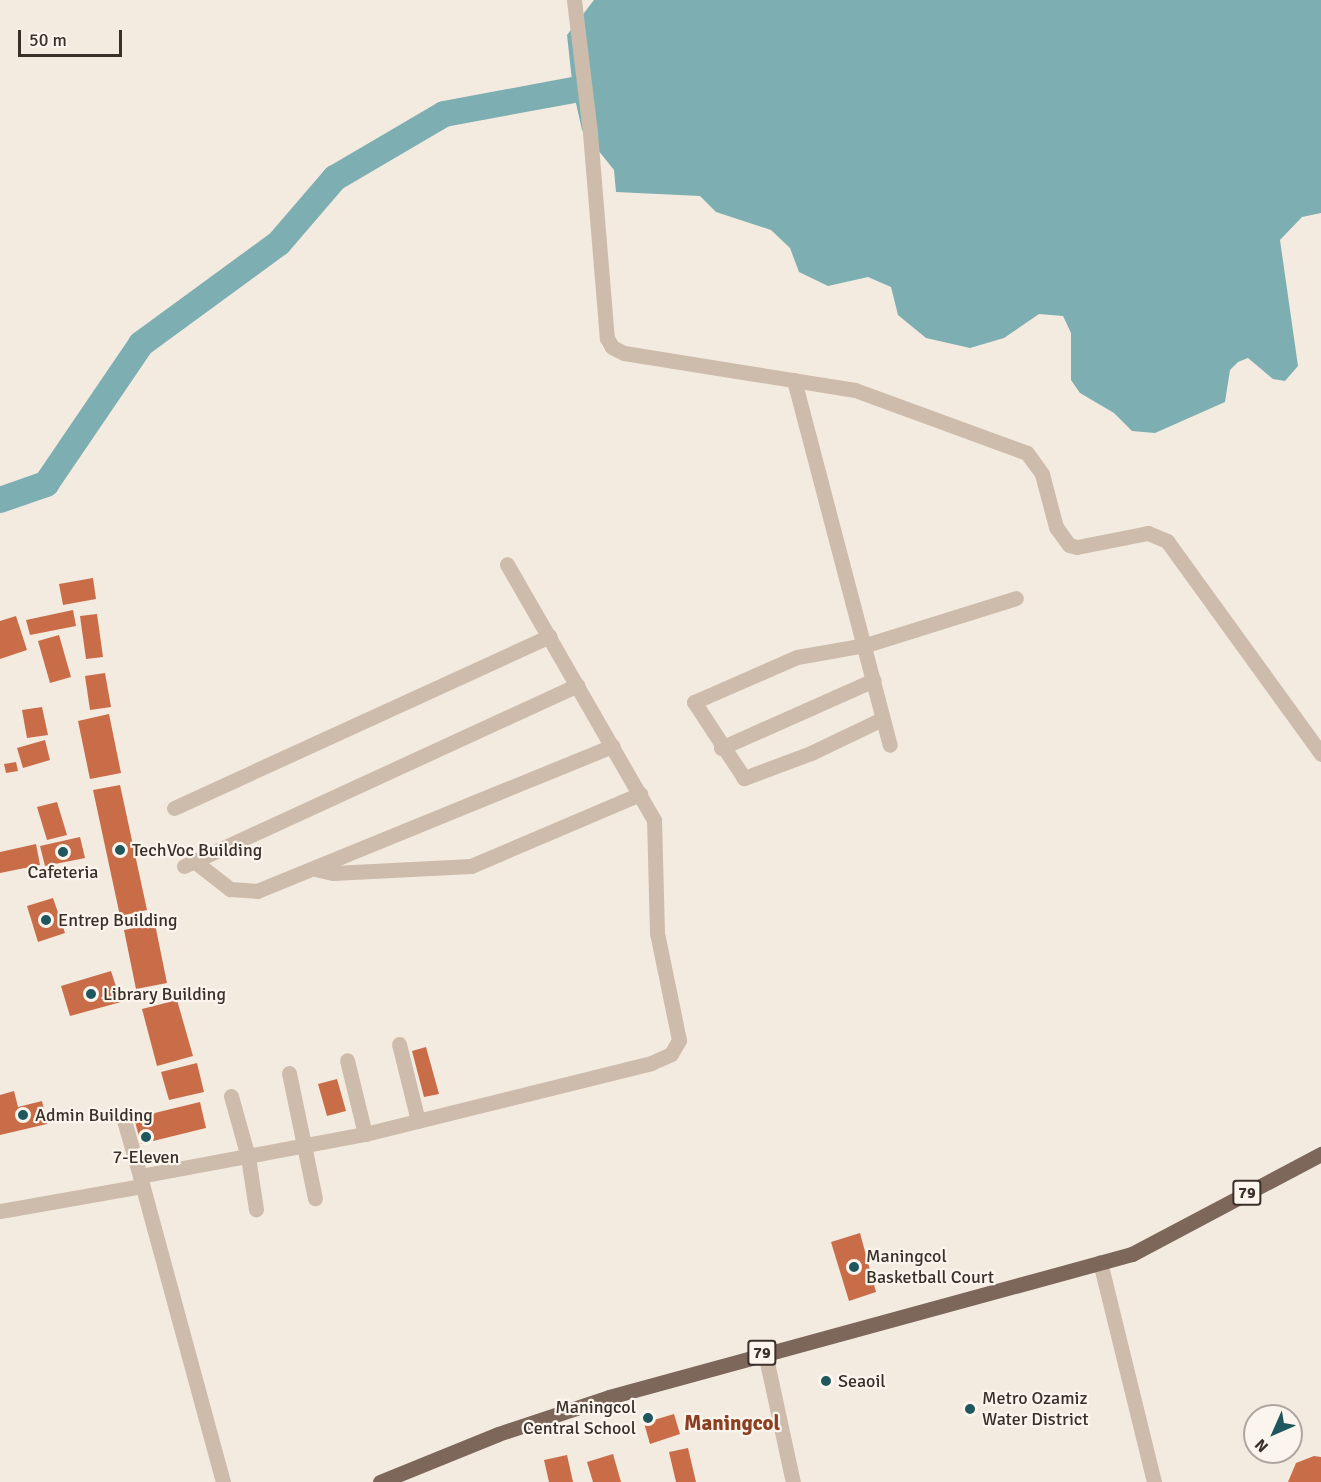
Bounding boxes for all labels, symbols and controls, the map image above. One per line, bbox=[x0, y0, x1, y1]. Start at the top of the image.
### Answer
scale bar bbox=[21, 18, 124, 56]
text: 50 m bbox=[29, 29, 67, 51]
place label: TechVoc Building bbox=[132, 839, 262, 861]
marker: TechVoc Building bbox=[113, 843, 127, 857]
marker: Cafeteria bbox=[56, 845, 70, 859]
place label: Cafeteria bbox=[28, 861, 98, 883]
place label: Entrep Building bbox=[58, 909, 177, 931]
marker: Entrep Building bbox=[39, 913, 53, 927]
place label: Library Building bbox=[103, 983, 226, 1005]
marker: Library Building bbox=[84, 987, 98, 1001]
place label: Admin Building bbox=[35, 1104, 153, 1126]
marker: Admin Building bbox=[16, 1108, 30, 1122]
marker: 7-Eleven bbox=[139, 1130, 153, 1144]
place label: 7-Eleven bbox=[113, 1146, 179, 1168]
road number: 79 bbox=[1232, 1180, 1262, 1206]
place label: Maningcol Basketball Court bbox=[866, 1246, 994, 1288]
marker: Maningcol Basketball Court bbox=[847, 1260, 861, 1274]
road number: 79 bbox=[747, 1340, 777, 1366]
place label: Seaoil bbox=[838, 1370, 886, 1392]
marker: Seaoil bbox=[819, 1374, 833, 1388]
place label: Metro Ozamiz Water District bbox=[982, 1388, 1089, 1430]
place label: Maningcol Central School bbox=[523, 1397, 636, 1440]
marker: Metro Ozamiz Water District bbox=[963, 1402, 977, 1416]
north arrow bbox=[1243, 1404, 1303, 1464]
district label: Maningcol bbox=[684, 1410, 780, 1436]
marker: Maningcol Central School bbox=[641, 1411, 655, 1425]
text: N bbox=[1251, 1434, 1273, 1456]

